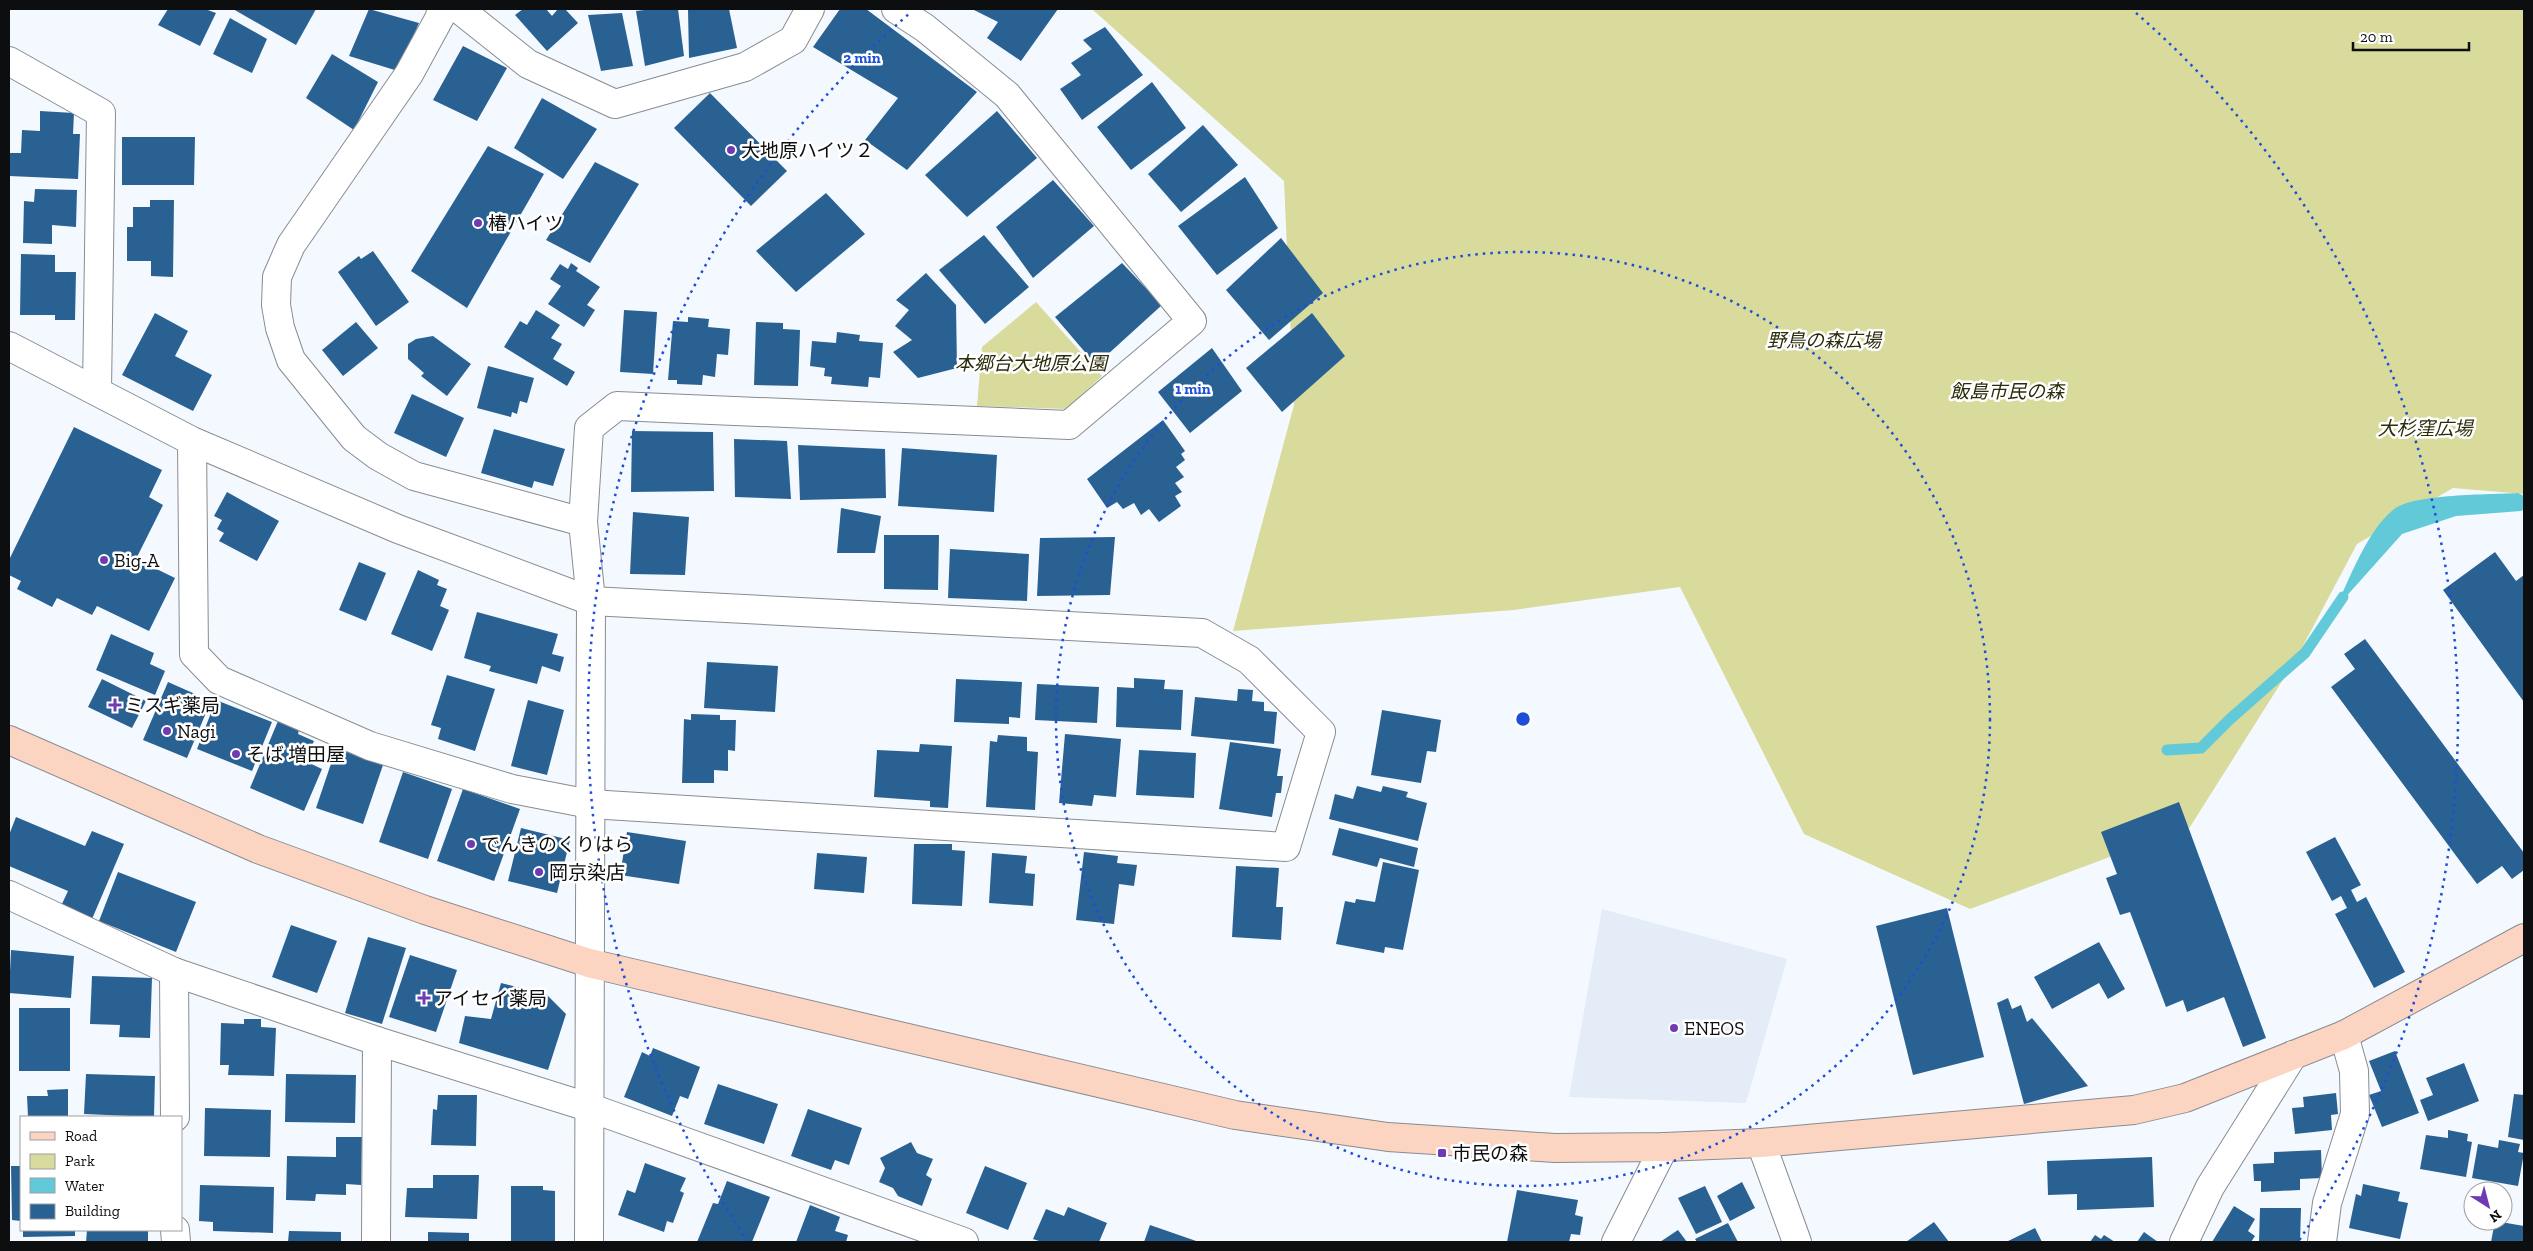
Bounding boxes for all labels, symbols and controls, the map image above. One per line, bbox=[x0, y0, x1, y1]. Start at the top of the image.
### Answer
scale bar bbox=[2353, 20, 2469, 52]
text: 20 m bbox=[2360, 28, 2393, 46]
text: 2 min bbox=[843, 49, 881, 67]
place label: 大地原ハイツ２ bbox=[741, 139, 874, 162]
marker: 大地原ハイツ２ bbox=[725, 144, 737, 156]
place label: 椿ハイツ bbox=[488, 212, 564, 235]
marker: 椿ハイツ bbox=[472, 217, 484, 229]
park label: 野鳥の森広場 bbox=[1767, 329, 1883, 352]
park label: 本郷台大地原公園 bbox=[955, 352, 1110, 375]
text: 1 min bbox=[1175, 380, 1211, 398]
park label: 飯島市民の森 bbox=[1950, 380, 2066, 403]
park label: 大杉窪広場 bbox=[2377, 417, 2474, 440]
place label: Big-A bbox=[114, 549, 160, 572]
marker: Big-A bbox=[98, 554, 110, 566]
place label: ミスギ薬局 bbox=[125, 694, 220, 717]
marker: ミスギ薬局 bbox=[109, 699, 121, 711]
centre of rings bbox=[1514, 710, 1532, 728]
place label: Nagi bbox=[177, 720, 215, 743]
marker: Nagi bbox=[161, 725, 173, 737]
place label: そば 増田屋 bbox=[246, 743, 345, 766]
marker: そば 増田屋 bbox=[230, 748, 242, 760]
place label: でんきのくりはら bbox=[481, 833, 633, 856]
marker: でんきのくりはら bbox=[465, 838, 477, 850]
place label: 岡京染店 bbox=[549, 861, 625, 884]
marker: 岡京染店 bbox=[533, 866, 545, 878]
place label: アイセイ薬局 bbox=[434, 987, 547, 1010]
marker: アイセイ薬局 bbox=[418, 992, 430, 1004]
place label: ENEOS bbox=[1684, 1017, 1744, 1040]
marker: ENEOS bbox=[1668, 1022, 1680, 1034]
legend bbox=[20, 1116, 182, 1231]
text: Road bbox=[65, 1127, 98, 1145]
place label: 市民の森 bbox=[1452, 1142, 1528, 1165]
marker: 市民の森 bbox=[1436, 1147, 1448, 1159]
text: Park bbox=[65, 1152, 95, 1170]
text: Water bbox=[65, 1177, 105, 1195]
north arrow bbox=[2463, 1181, 2513, 1231]
text: Building bbox=[65, 1202, 120, 1220]
text: N bbox=[2486, 1206, 2505, 1226]

